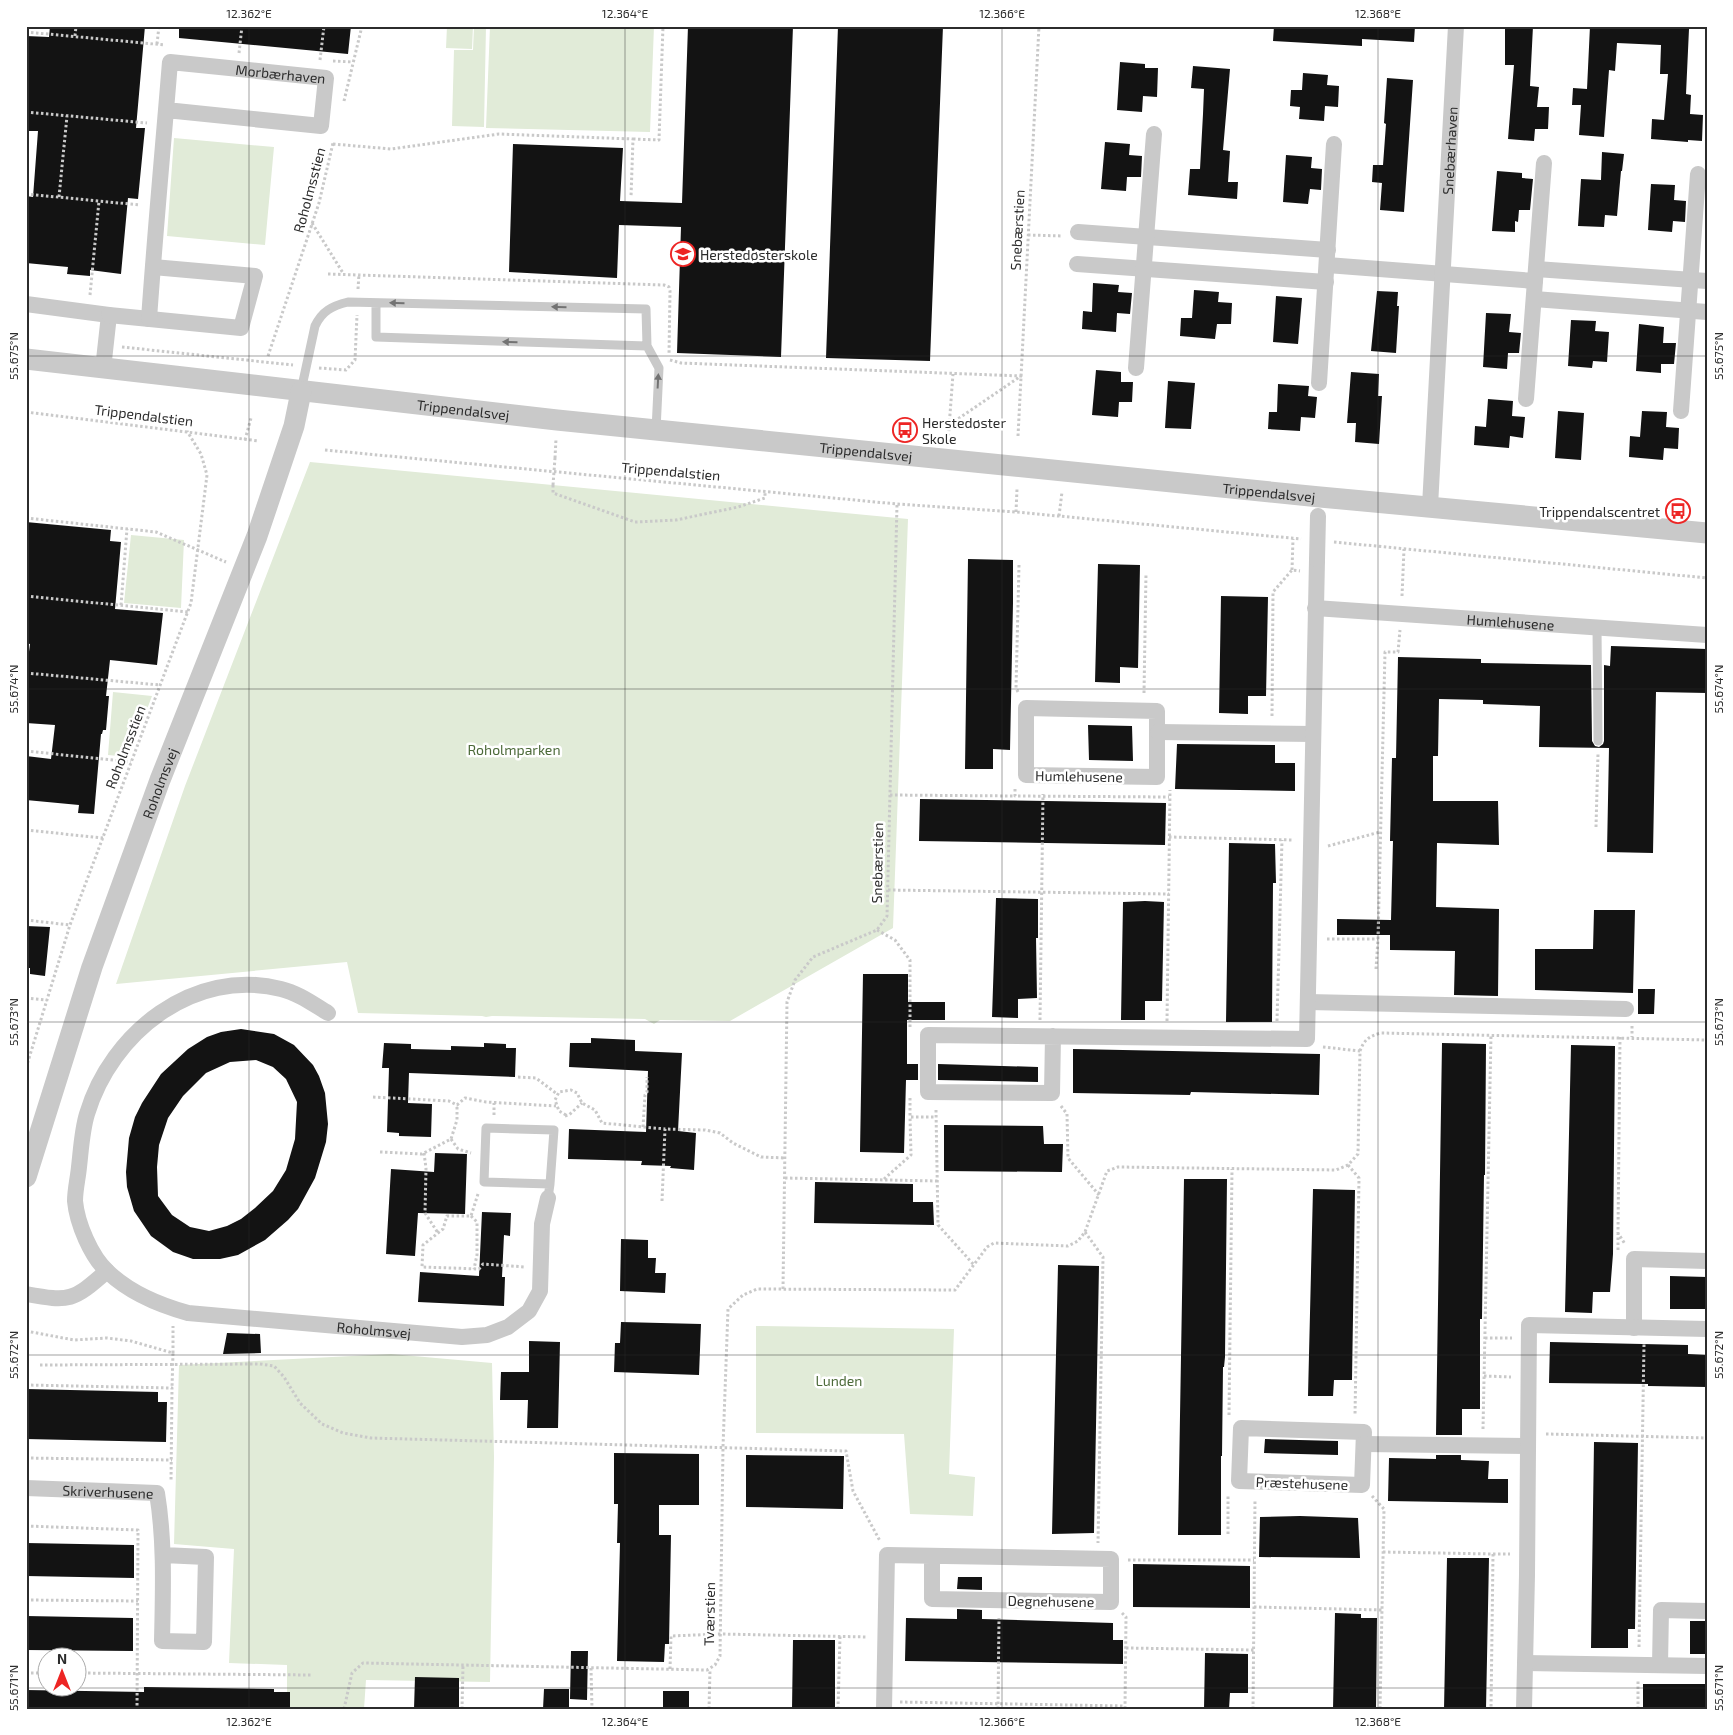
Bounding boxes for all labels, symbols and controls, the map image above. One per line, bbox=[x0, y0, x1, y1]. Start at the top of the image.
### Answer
text: 12.362°E bbox=[226, 6, 272, 20]
text: 12.364°E bbox=[602, 6, 648, 20]
text: 12.366°E bbox=[979, 6, 1025, 20]
text: 12.368°E bbox=[1355, 6, 1401, 20]
street label: Morbærhaven bbox=[235, 60, 326, 86]
street label: Snebærhaven bbox=[1438, 106, 1460, 195]
street label: Roholmsstien bbox=[289, 145, 329, 235]
street label: Snebærstien bbox=[1006, 189, 1028, 271]
school or university icon: Herstedøsterskole bbox=[670, 241, 696, 267]
place label: Herstedøsterskole bbox=[700, 246, 818, 263]
one-way arrow bbox=[389, 299, 405, 307]
one-way arrow bbox=[551, 303, 567, 311]
text: 55.675°N bbox=[6, 332, 20, 380]
text: 55.675°N bbox=[1711, 332, 1725, 380]
one-way arrow bbox=[502, 337, 518, 345]
one-way arrow bbox=[655, 373, 663, 389]
street label: Trippendalsvej bbox=[416, 395, 510, 423]
street label: Trippendalstien bbox=[94, 401, 194, 429]
place label: Herstedøster Skole bbox=[922, 414, 1006, 447]
bus stop icon: Herstedøster Skole bbox=[892, 417, 918, 443]
street label: Trippendalsvej bbox=[819, 438, 913, 464]
street label: Trippendalstien bbox=[621, 458, 721, 484]
street label: Trippendalsvej bbox=[1222, 479, 1316, 505]
bus stop icon: Trippendalscentret bbox=[1665, 498, 1691, 524]
place label: Trippendalscentret bbox=[1539, 503, 1660, 520]
street label: Humlehusene bbox=[1466, 610, 1555, 633]
text: 55.674°N bbox=[6, 665, 20, 713]
text: 55.674°N bbox=[1711, 665, 1725, 713]
street label: Roholmsstien bbox=[101, 703, 149, 791]
park label: Roholmparken bbox=[467, 741, 561, 758]
street label: Roholmsvej bbox=[138, 745, 181, 821]
street label: Humlehusene bbox=[1035, 767, 1123, 785]
street label: Snebærstien bbox=[868, 822, 886, 904]
text: 55.673°N bbox=[6, 998, 20, 1046]
text: 55.673°N bbox=[1711, 998, 1725, 1046]
street label: Roholmsvej bbox=[336, 1318, 412, 1341]
text: 55.672°N bbox=[6, 1331, 20, 1379]
text: 55.672°N bbox=[1711, 1331, 1725, 1379]
park label: Lunden bbox=[816, 1372, 862, 1389]
street label: Præstehusene bbox=[1256, 1473, 1348, 1493]
street label: Skriverhusene bbox=[62, 1481, 154, 1501]
street label: Tværstien bbox=[700, 1582, 718, 1646]
street label: Degnehusene bbox=[1008, 1592, 1094, 1610]
north arrow bbox=[38, 1648, 88, 1698]
text: N bbox=[57, 1650, 67, 1667]
text: 55.671°N bbox=[6, 1665, 20, 1711]
text: 55.671°N bbox=[1711, 1665, 1725, 1711]
text: 12.362°E bbox=[226, 1714, 272, 1728]
text: 12.364°E bbox=[602, 1714, 648, 1728]
text: 12.366°E bbox=[979, 1714, 1025, 1728]
text: 12.368°E bbox=[1355, 1714, 1401, 1728]

